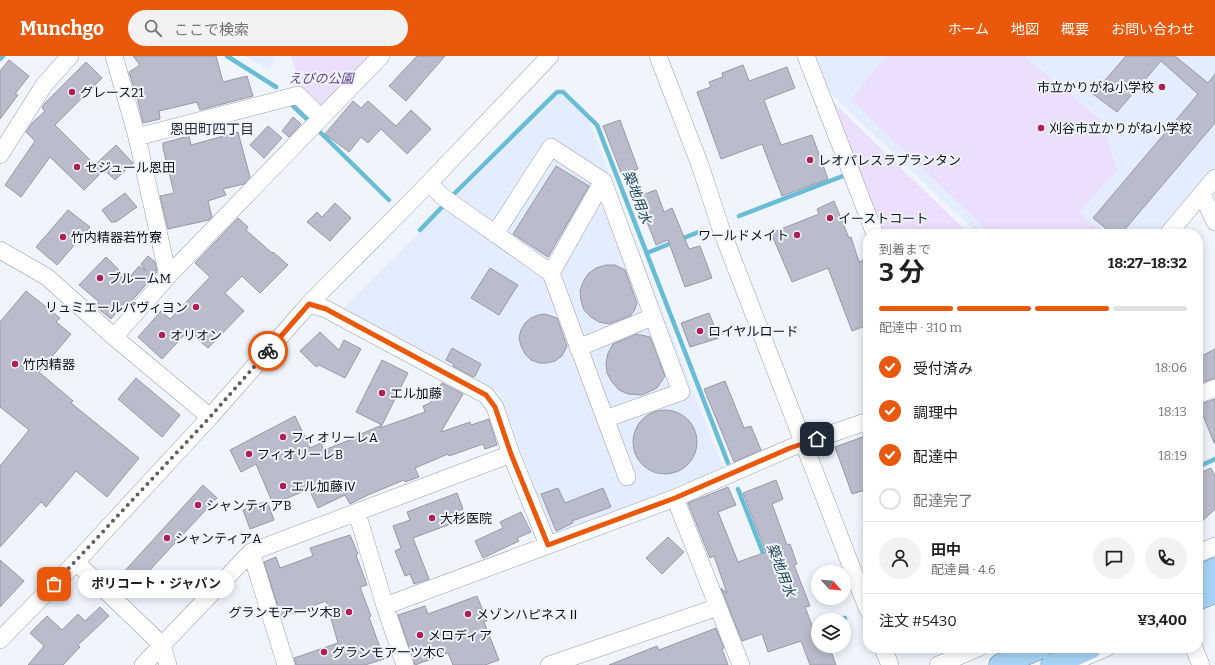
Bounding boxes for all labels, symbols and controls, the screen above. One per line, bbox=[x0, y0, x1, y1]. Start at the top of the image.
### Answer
search box bbox=[128, 10, 408, 46]
text: Munchgo bbox=[20, 17, 104, 40]
icon: search bbox=[142, 17, 164, 39]
text: ここで検索 bbox=[174, 21, 249, 39]
text: ホーム bbox=[947, 21, 989, 38]
text: 地図 bbox=[1011, 21, 1039, 38]
text: 概要 bbox=[1061, 21, 1089, 38]
text: お問い合わせ bbox=[1111, 21, 1195, 38]
park label: えびの公園 bbox=[288, 71, 355, 86]
place label: 市立かりがね小学校 bbox=[1037, 80, 1154, 95]
marker: 市立かりがね小学校 bbox=[1157, 82, 1167, 92]
place label: グレース21 bbox=[80, 85, 144, 100]
marker: グレース21 bbox=[67, 87, 77, 97]
district label: 恩田町四丁目 bbox=[170, 121, 254, 138]
place label: 刈谷市立かりがね小学校 bbox=[1049, 121, 1192, 136]
marker: 刈谷市立かりがね小学校 bbox=[1036, 123, 1046, 133]
place label: レオパレスラプランタン bbox=[818, 153, 961, 168]
marker: レオパレスラプランタン bbox=[805, 155, 815, 165]
place label: セジュール恩田 bbox=[85, 160, 175, 175]
marker: セジュール恩田 bbox=[72, 162, 82, 172]
water label: 築地用水 bbox=[619, 168, 656, 228]
place label: イーストコート bbox=[838, 211, 928, 226]
marker: イーストコート bbox=[825, 213, 835, 223]
place label: ワールドメイト bbox=[698, 228, 789, 243]
place label: 竹内精器若竹寮 bbox=[71, 230, 162, 245]
marker: ワールドメイト bbox=[792, 230, 802, 240]
marker: 竹内精器若竹寮 bbox=[58, 232, 68, 242]
text: 到着まで bbox=[879, 242, 931, 257]
text: 18:27–18:32 bbox=[1108, 254, 1187, 272]
text: 3 分 bbox=[879, 257, 925, 288]
place label: ブルームM bbox=[108, 271, 171, 286]
marker: ブルームM bbox=[95, 273, 105, 283]
place label: リュミエールパヴィヨン bbox=[45, 300, 188, 315]
marker: リュミエールパヴィヨン bbox=[191, 302, 201, 312]
text: 配達中 · 310 m bbox=[879, 320, 962, 335]
place label: ロイヤルロード bbox=[708, 324, 799, 339]
marker: ロイヤルロード bbox=[695, 326, 705, 336]
place label: オリオン bbox=[170, 328, 222, 343]
marker: オリオン bbox=[157, 330, 167, 340]
courier bbox=[248, 331, 288, 371]
icon: bike bbox=[257, 340, 279, 362]
icon: check bbox=[879, 356, 901, 378]
place label: 竹内精器 bbox=[23, 357, 75, 372]
marker: 竹内精器 bbox=[10, 359, 20, 369]
text: 受付済み bbox=[913, 360, 973, 378]
text: 18:06 bbox=[1155, 360, 1187, 375]
place label: エル加藤 bbox=[390, 386, 442, 401]
marker: エル加藤 bbox=[377, 388, 387, 398]
icon: check bbox=[879, 400, 901, 422]
text: 調理中 bbox=[913, 404, 958, 422]
text: 18:13 bbox=[1158, 404, 1187, 419]
pin bbox=[800, 422, 834, 456]
icon: home bbox=[806, 428, 828, 450]
place label: フィオリーレA bbox=[291, 430, 379, 445]
marker: フィオリーレA bbox=[278, 432, 288, 442]
icon: check bbox=[879, 444, 901, 466]
place label: フィオリーレB bbox=[257, 447, 343, 462]
text: 配達中 bbox=[913, 448, 958, 466]
text: 18:19 bbox=[1158, 448, 1187, 463]
marker: フィオリーレB bbox=[244, 449, 254, 459]
place label: エル加藤Ⅳ bbox=[291, 479, 356, 494]
marker: エル加藤Ⅳ bbox=[278, 481, 288, 491]
text: 配達完了 bbox=[913, 492, 973, 510]
place label: シャンティアB bbox=[206, 498, 292, 513]
marker: シャンティアB bbox=[193, 500, 203, 510]
place label: 大杉医院 bbox=[440, 511, 492, 526]
marker: 大杉医院 bbox=[427, 513, 437, 523]
place label: シャンティアA bbox=[175, 531, 262, 546]
marker: シャンティアA bbox=[162, 533, 172, 543]
button: person bbox=[879, 537, 921, 579]
button: chat bbox=[1093, 537, 1135, 579]
button: phone bbox=[1145, 537, 1187, 579]
water label: 築地用水 bbox=[763, 541, 800, 601]
text: 田中 bbox=[931, 541, 961, 559]
text: 配達員 · 4.6 bbox=[931, 562, 996, 577]
north arrow bbox=[811, 565, 851, 605]
map controls bbox=[811, 565, 851, 653]
pin bbox=[37, 567, 71, 601]
callout: ポリコート・ジャパン bbox=[78, 570, 234, 598]
icon: bag bbox=[43, 573, 65, 595]
text: ポリコート・ジャパン bbox=[91, 576, 221, 591]
place label: グランモア一ツ木B bbox=[229, 605, 341, 620]
marker: グランモア一ツ木B bbox=[344, 607, 354, 617]
place label: メゾンハピネスⅡ bbox=[476, 607, 580, 622]
marker: メゾンハピネスⅡ bbox=[463, 609, 473, 619]
text: ¥3,400 bbox=[1137, 611, 1187, 629]
text: 注文 #5430 bbox=[879, 612, 957, 630]
button: layers bbox=[811, 613, 851, 653]
place label: メロディア bbox=[428, 628, 492, 643]
marker: メロディア bbox=[415, 630, 425, 640]
place label: グランモア一ツ木C bbox=[332, 645, 444, 660]
marker: グランモア一ツ木C bbox=[319, 647, 329, 657]

